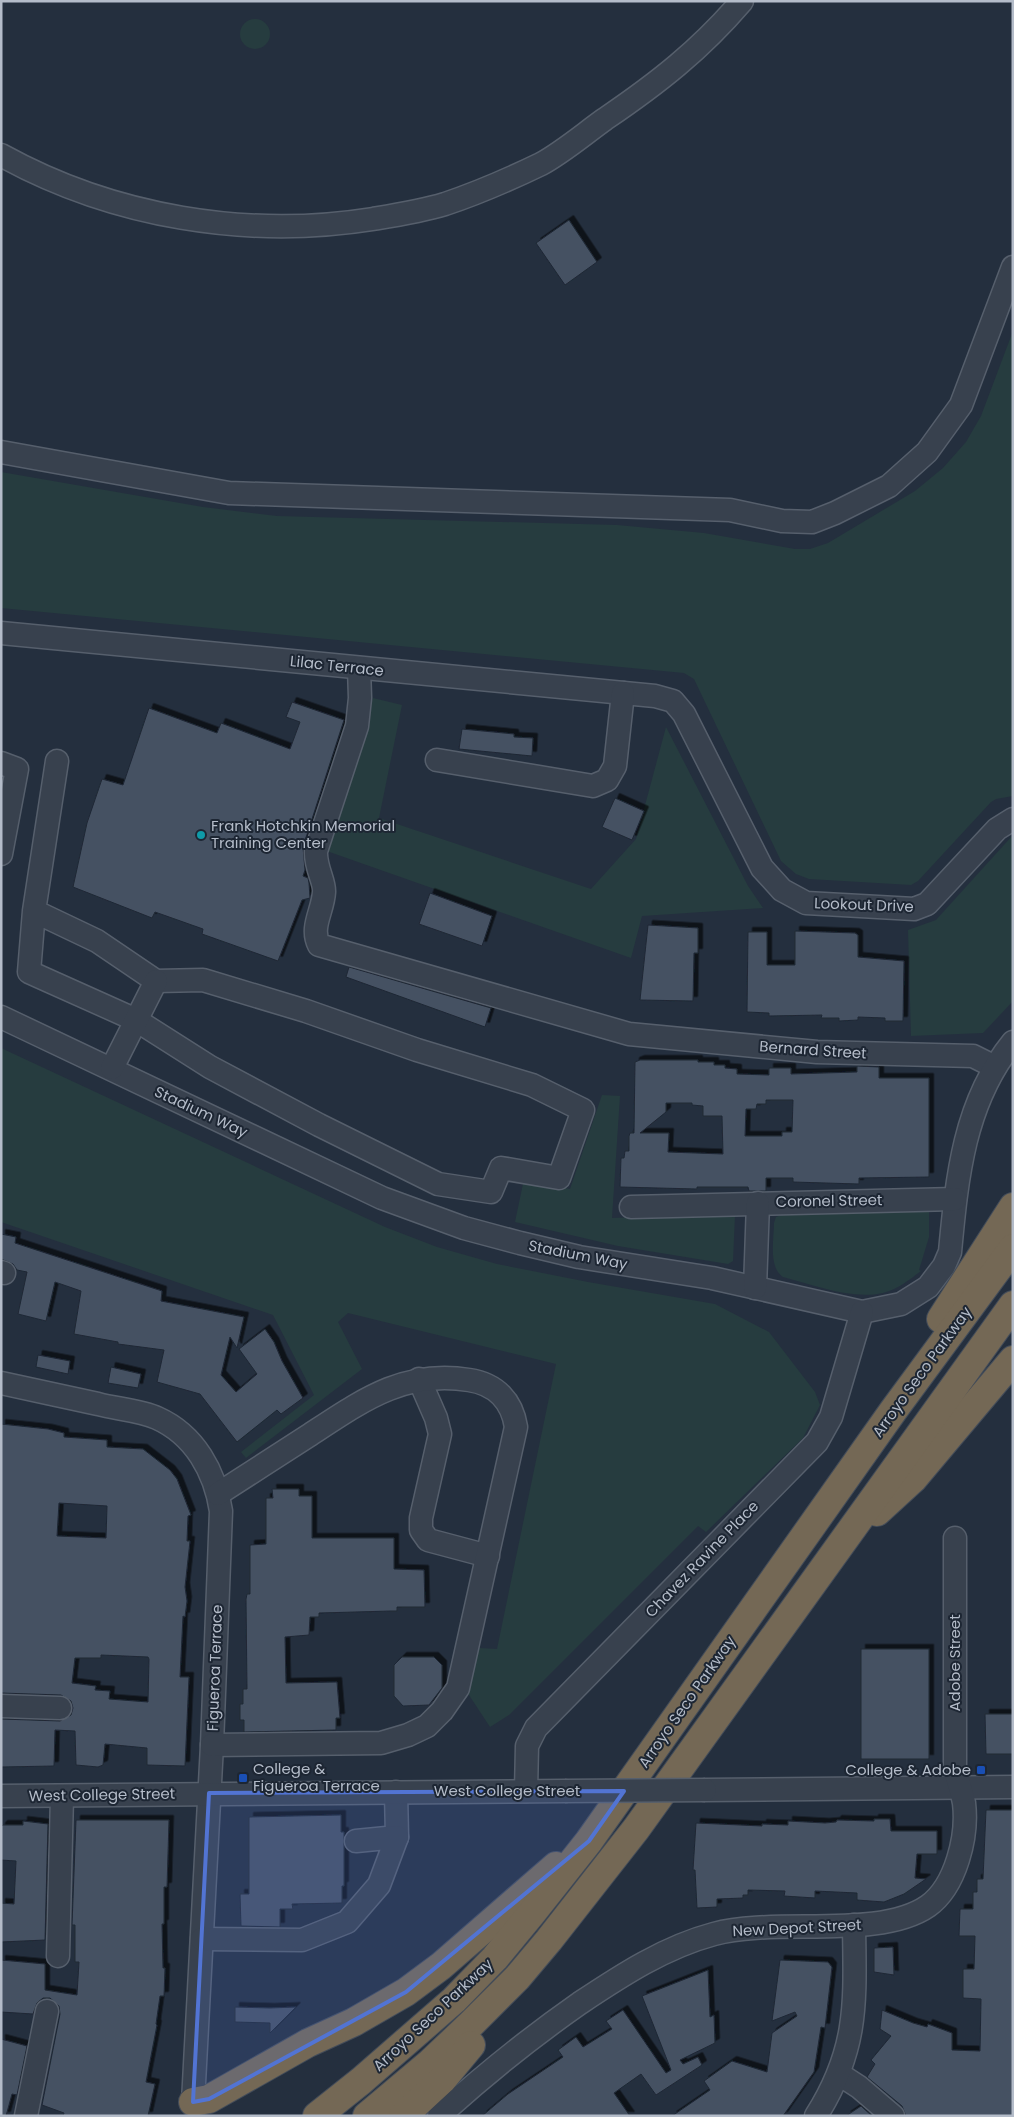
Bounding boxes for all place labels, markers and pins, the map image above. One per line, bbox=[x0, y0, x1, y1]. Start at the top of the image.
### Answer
place label: Frank Hotchkin Memorial Training Center bbox=[211, 815, 395, 853]
marker: Frank Hotchkin Memorial Training Center bbox=[195, 829, 207, 841]
place label: College & Figueroa Terrace bbox=[253, 1758, 380, 1796]
place label: College & Adobe bbox=[845, 1759, 971, 1780]
marker: College & Adobe bbox=[975, 1764, 987, 1776]
marker: College & Figueroa Terrace bbox=[237, 1772, 249, 1784]

